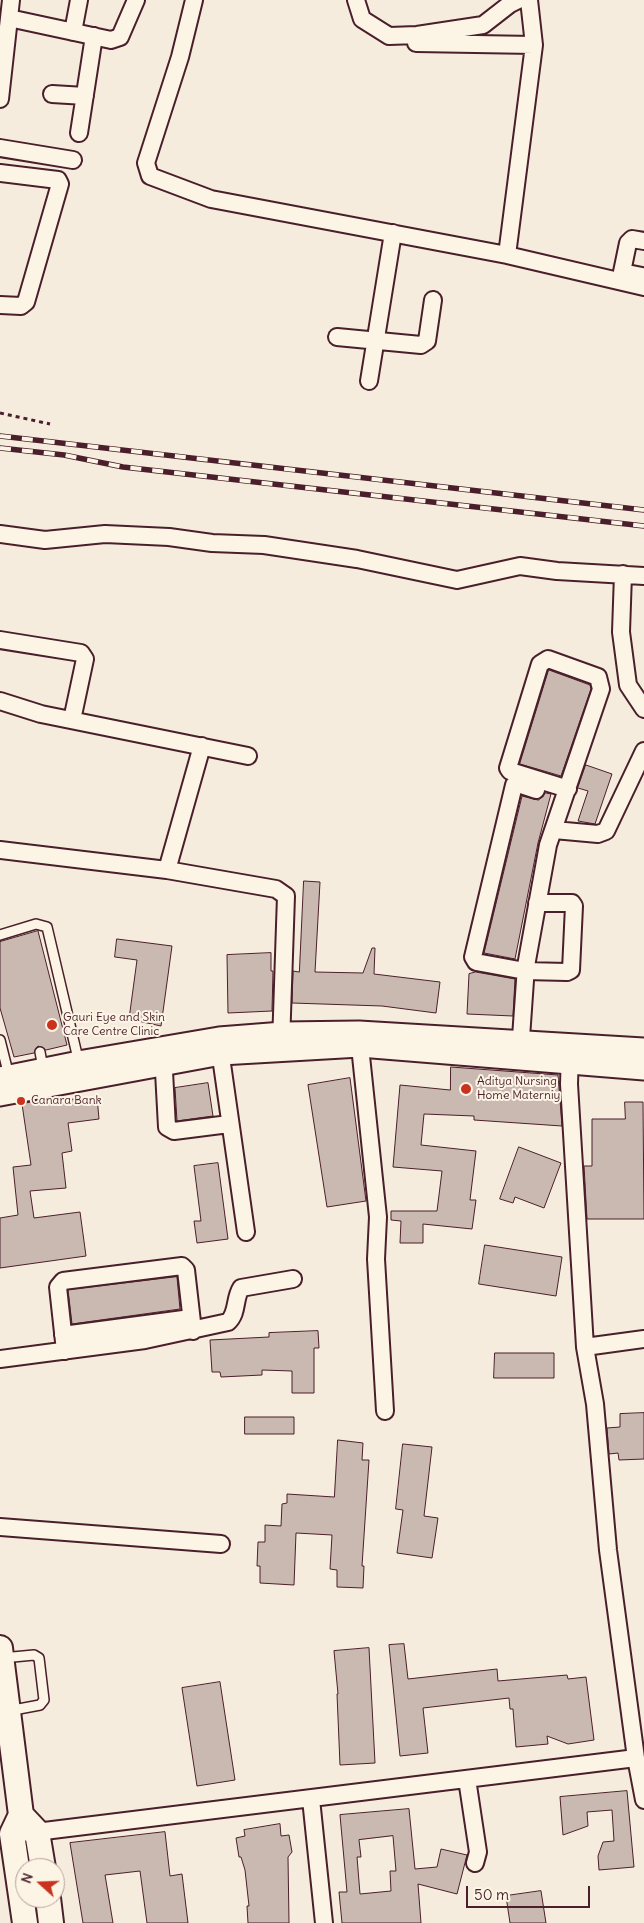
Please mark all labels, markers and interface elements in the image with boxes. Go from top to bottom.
place label: Gauri Eye and Skin Care Centre Clinic [63,1011,165,1039]
marker: Gauri Eye and Skin Care Centre Clinic [45,1018,59,1032]
place label: Aditya Nursing Home Materniy [477,1075,560,1103]
marker: Aditya Nursing Home Materniy [459,1082,473,1096]
place label: Canara Bank [31,1094,102,1108]
marker: Canara Bank [15,1095,27,1107]
north arrow [15,1858,65,1908]
text: N [17,1871,37,1886]
scale bar [469,1876,593,1908]
text: 50 m [474,1885,509,1904]

